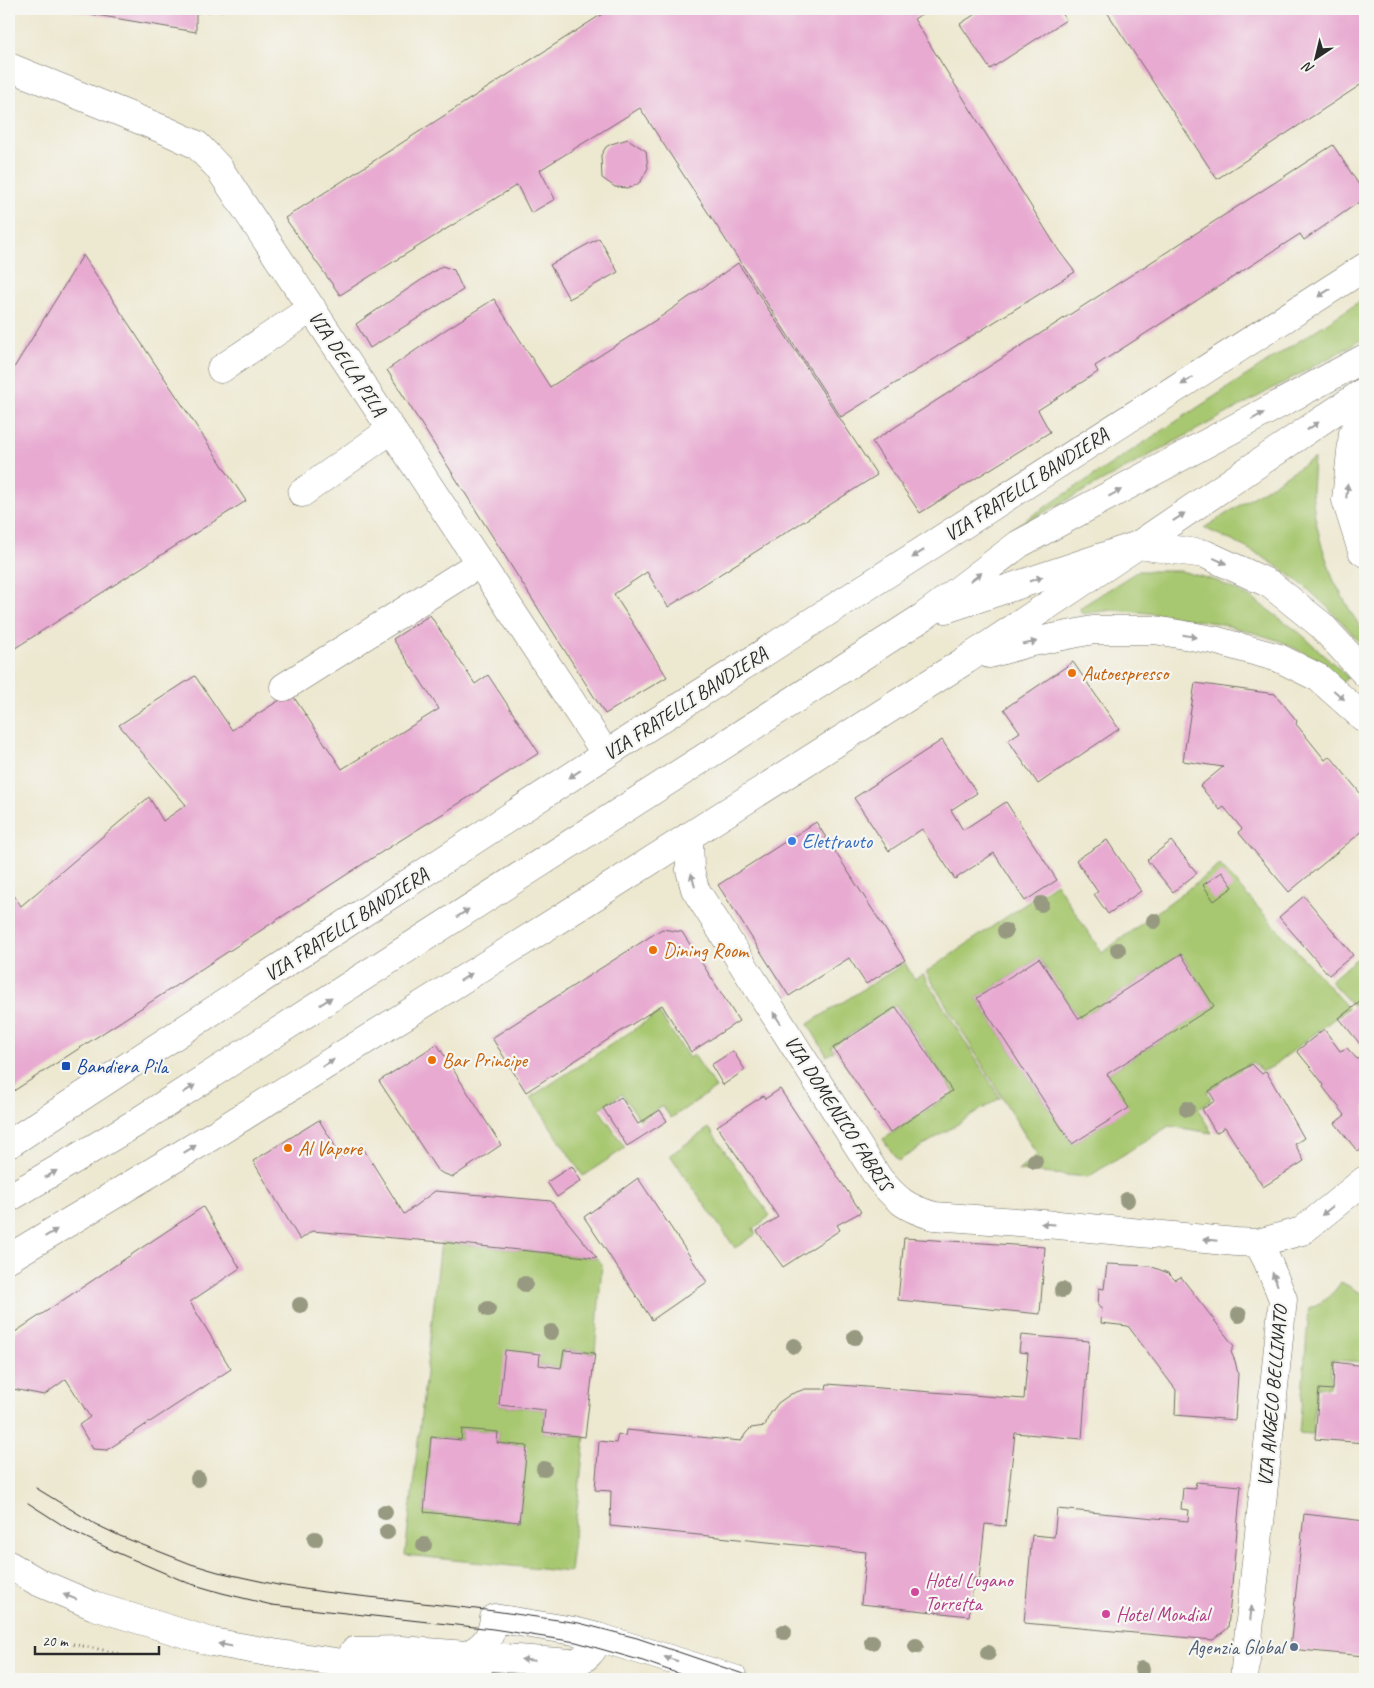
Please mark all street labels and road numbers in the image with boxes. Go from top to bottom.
street label: VIA DELLA PILA [303,306,393,422]
street label: VIA FRATELLI BANDIERA [940,421,1114,547]
street label: VIA FRATELLI BANDIERA [599,640,773,766]
street label: VIA FRATELLI BANDIERA [260,861,434,987]
street label: VIA DOMENICO FABRIS [779,1031,900,1199]
street label: VIA ANGELO BELLINATO [1252,1303,1293,1487]

